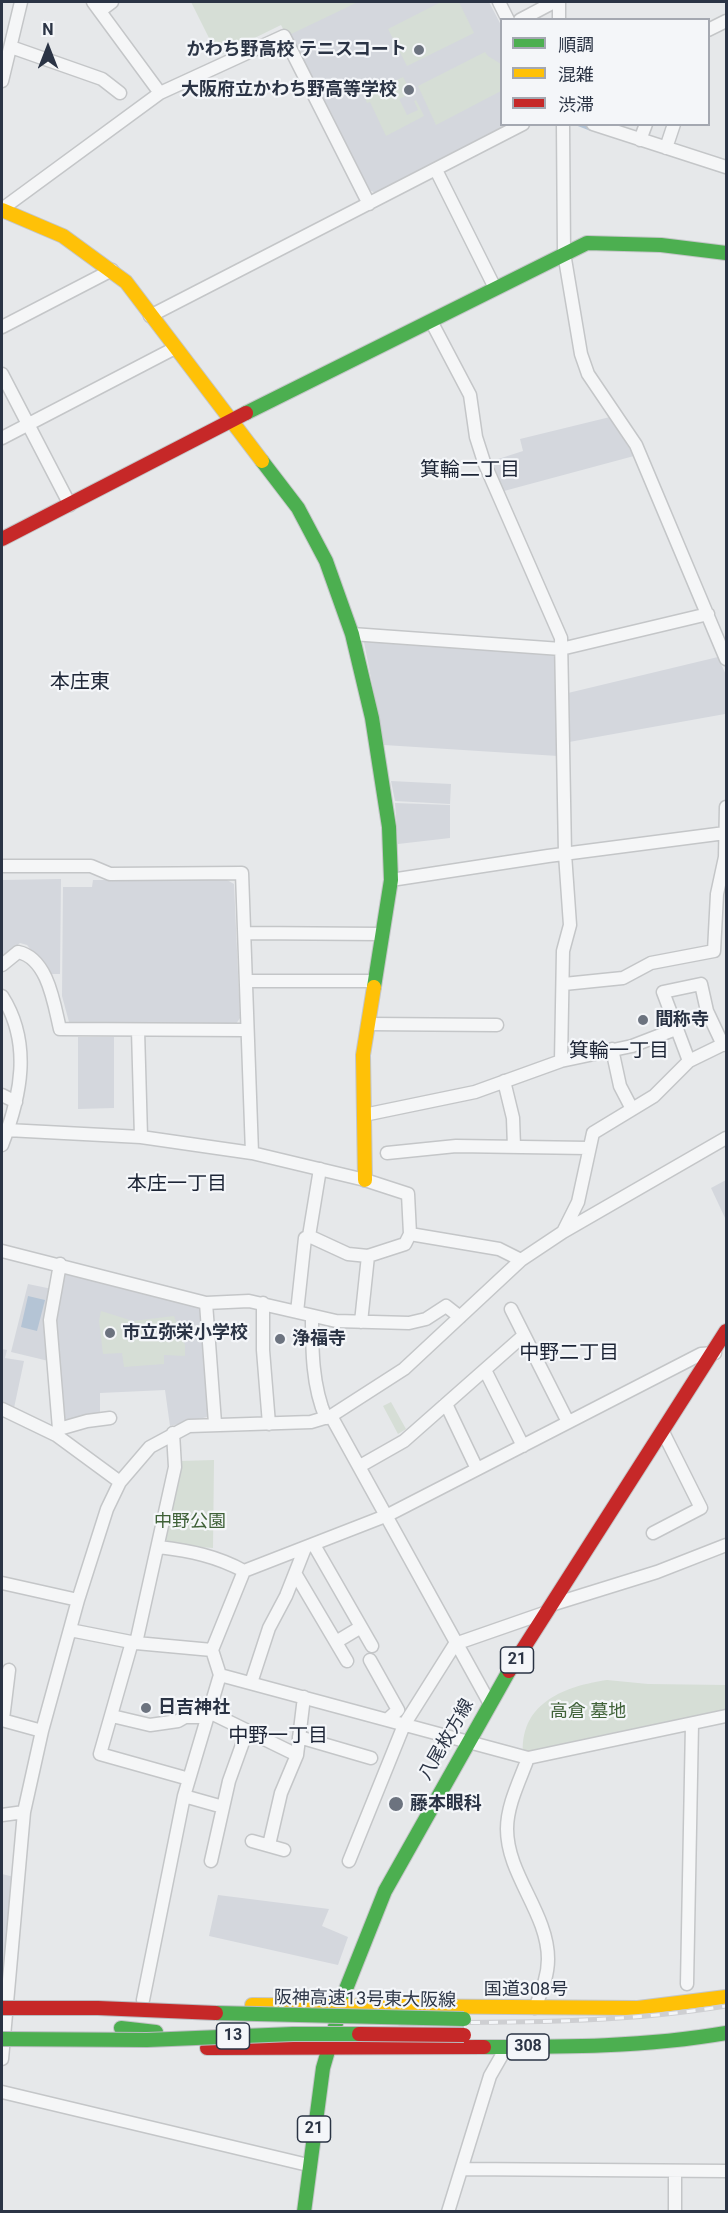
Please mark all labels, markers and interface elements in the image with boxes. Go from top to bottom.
north arrow [18,18,78,78]
legend [500,18,710,126]
text: N [42,20,54,39]
text: 順調 [558,34,594,55]
place label: かわち野高校 テニスコート [187,39,407,61]
marker: かわち野高校 テニスコート [412,43,426,57]
text: 混雑 [558,64,594,85]
place label: 大阪府立かわち野高等学校 [181,79,397,101]
marker: 大阪府立かわち野高等学校 [402,83,416,97]
text: 渋滞 [558,94,594,115]
district label: 箕輪二丁目 [420,459,520,483]
district label: 本庄東 [50,671,110,695]
place label: 間称寺 [655,1009,709,1031]
marker: 間称寺 [636,1013,650,1027]
district label: 箕輪一丁目 [569,1040,669,1064]
district label: 本庄一丁目 [127,1173,227,1197]
place label: 市立弥栄小学校 [122,1322,248,1344]
marker: 市立弥栄小学校 [103,1326,117,1340]
place label: 浄福寺 [292,1328,346,1350]
marker: 浄福寺 [273,1332,287,1346]
district label: 中野二丁目 [519,1342,619,1366]
park label: 中野公園 [154,1511,226,1533]
road number: 21 [500,1647,534,1673]
street label: 八尾枚方線 [415,1696,479,1784]
place label: 日吉神社 [158,1697,230,1719]
marker: 日吉神社 [139,1701,153,1715]
park label: 高倉 墓地 [550,1701,626,1723]
district label: 中野一丁目 [228,1725,328,1749]
place label: 藤本眼科 [410,1793,482,1815]
marker: 藤本眼科 [387,1795,405,1813]
street label: 国道308号 [484,1979,568,2001]
street label: 阪神高速13号東大阪線 [274,1988,456,2012]
road number: 13 [216,2023,250,2049]
road number: 308 [507,2034,549,2060]
road number: 21 [298,2116,330,2142]

